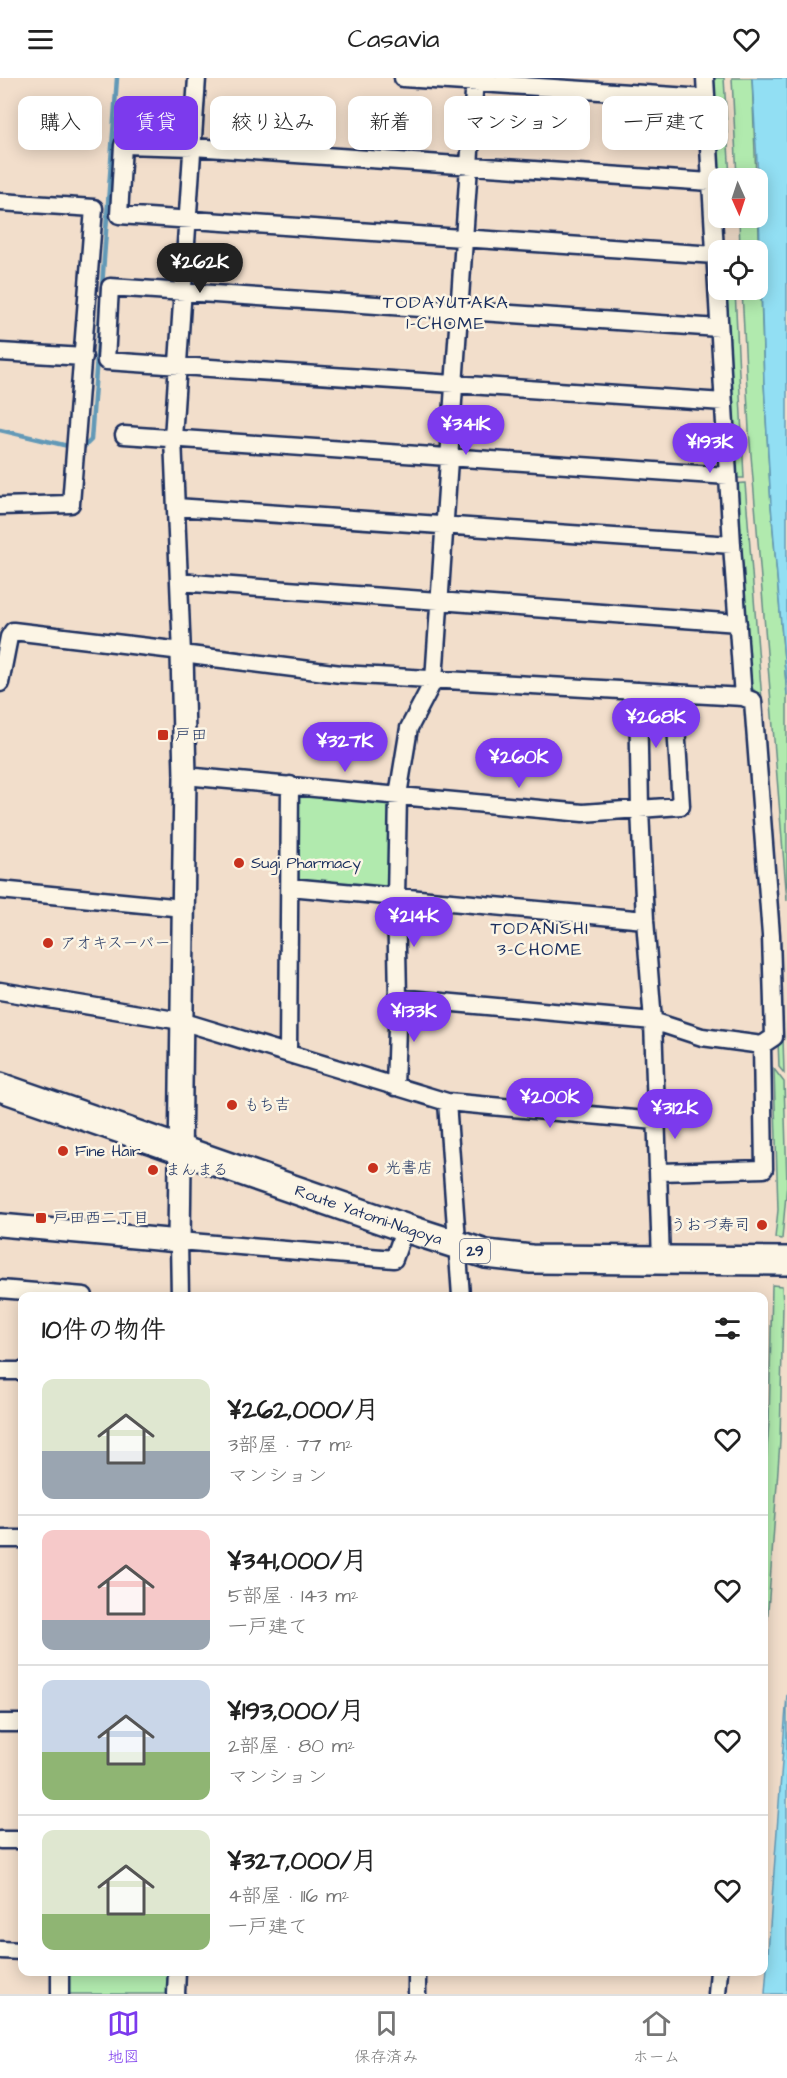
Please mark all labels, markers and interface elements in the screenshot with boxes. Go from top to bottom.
text: Casavia [348,20,439,58]
icon: menu [24,23,57,56]
icon: heart [730,23,763,56]
chip: 購入 [18,96,102,150]
chip: 賃貸 [114,96,198,150]
chip: 絞り込み [210,96,336,150]
chip: 新着 [348,96,432,150]
chip: マンション [444,96,590,150]
chip: 一戸建て [602,96,728,150]
north arrow [708,168,768,228]
map controls [708,168,768,300]
button: locate [708,240,768,300]
pin: ¥262K [158,243,242,294]
text: ¥262K [171,248,229,276]
district label: TODAYUTAKA 1-CHOME [383,290,509,336]
pin: ¥341K [424,405,508,456]
text: ¥341K [441,410,491,438]
pin: ¥193K [668,423,752,474]
text: ¥193K [687,428,733,456]
pin: ¥268K [614,698,698,749]
text: ¥268K [626,703,686,731]
pin: ¥327K [303,722,387,773]
place label: 戸田 [175,724,207,746]
text: ¥327K [317,727,373,755]
marker: 戸田 [156,728,170,742]
pin: ¥260K [477,738,561,789]
text: ¥260K [489,743,549,771]
place label: Sugi Pharmacy [251,852,361,875]
marker: Sugi Pharmacy [232,856,246,870]
pin: ¥214K [372,897,456,948]
text: ¥214K [389,902,439,930]
district label: TODANISHI 3-CHOME [490,916,590,962]
place label: アオキスーパー [60,932,170,954]
marker: アオキスーパー [41,936,55,950]
pin: ¥133K [372,992,456,1043]
text: ¥133K [391,997,437,1025]
pin: ¥200K [508,1078,592,1129]
text: ¥200K [520,1083,580,1111]
pin: ¥312K [633,1089,717,1140]
place label: もち吉 [244,1094,291,1116]
text: ¥312K [652,1094,698,1122]
marker: もち吉 [225,1098,239,1112]
place label: Fine Hair [75,1140,141,1162]
marker: Fine Hair [56,1144,70,1158]
place label: 光書店 [385,1157,433,1179]
place label: まんまる [165,1159,229,1181]
marker: 光書店 [366,1161,380,1175]
marker: まんまる [146,1163,160,1177]
street label: Route Yatomi-Nagoya [292,1179,445,1250]
place label: 戸田西二丁目 [53,1207,149,1229]
marker: 戸田西二丁目 [34,1211,48,1225]
place label: うおづ寿司 [670,1214,750,1236]
marker: うおづ寿司 [755,1218,769,1232]
road number: 29 [460,1239,490,1263]
text: 10件の物件 [42,1312,166,1348]
icon: filters [711,1312,744,1345]
text: ¥262,000/月 [228,1392,380,1428]
icon: home [90,1403,162,1475]
icon: heart [711,1423,744,1456]
text: 3部屋 · 77 m² [228,1431,353,1459]
text: マンション [228,1462,327,1490]
text: ¥341,000/月 [228,1543,368,1579]
icon: home [90,1554,162,1626]
icon: heart [711,1574,744,1607]
text: 5部屋 · 143 m² [228,1582,358,1610]
text: 一戸建て [228,1613,308,1641]
text: ¥193,000/月 [228,1693,365,1729]
icon: home [90,1704,162,1776]
icon: heart [711,1724,744,1757]
text: 2部屋 · 80 m² [228,1732,355,1760]
text: マンション [228,1763,327,1791]
text: ¥327,000/月 [228,1843,378,1879]
icon: home [90,1854,162,1926]
icon: heart [711,1874,744,1907]
text: 4部屋 · 116 m² [228,1882,349,1910]
text: 一戸建て [228,1913,308,1941]
tab: 地図 [107,2007,140,2068]
tab: 保存済み [354,2007,418,2068]
tab: ホーム [633,2007,680,2068]

